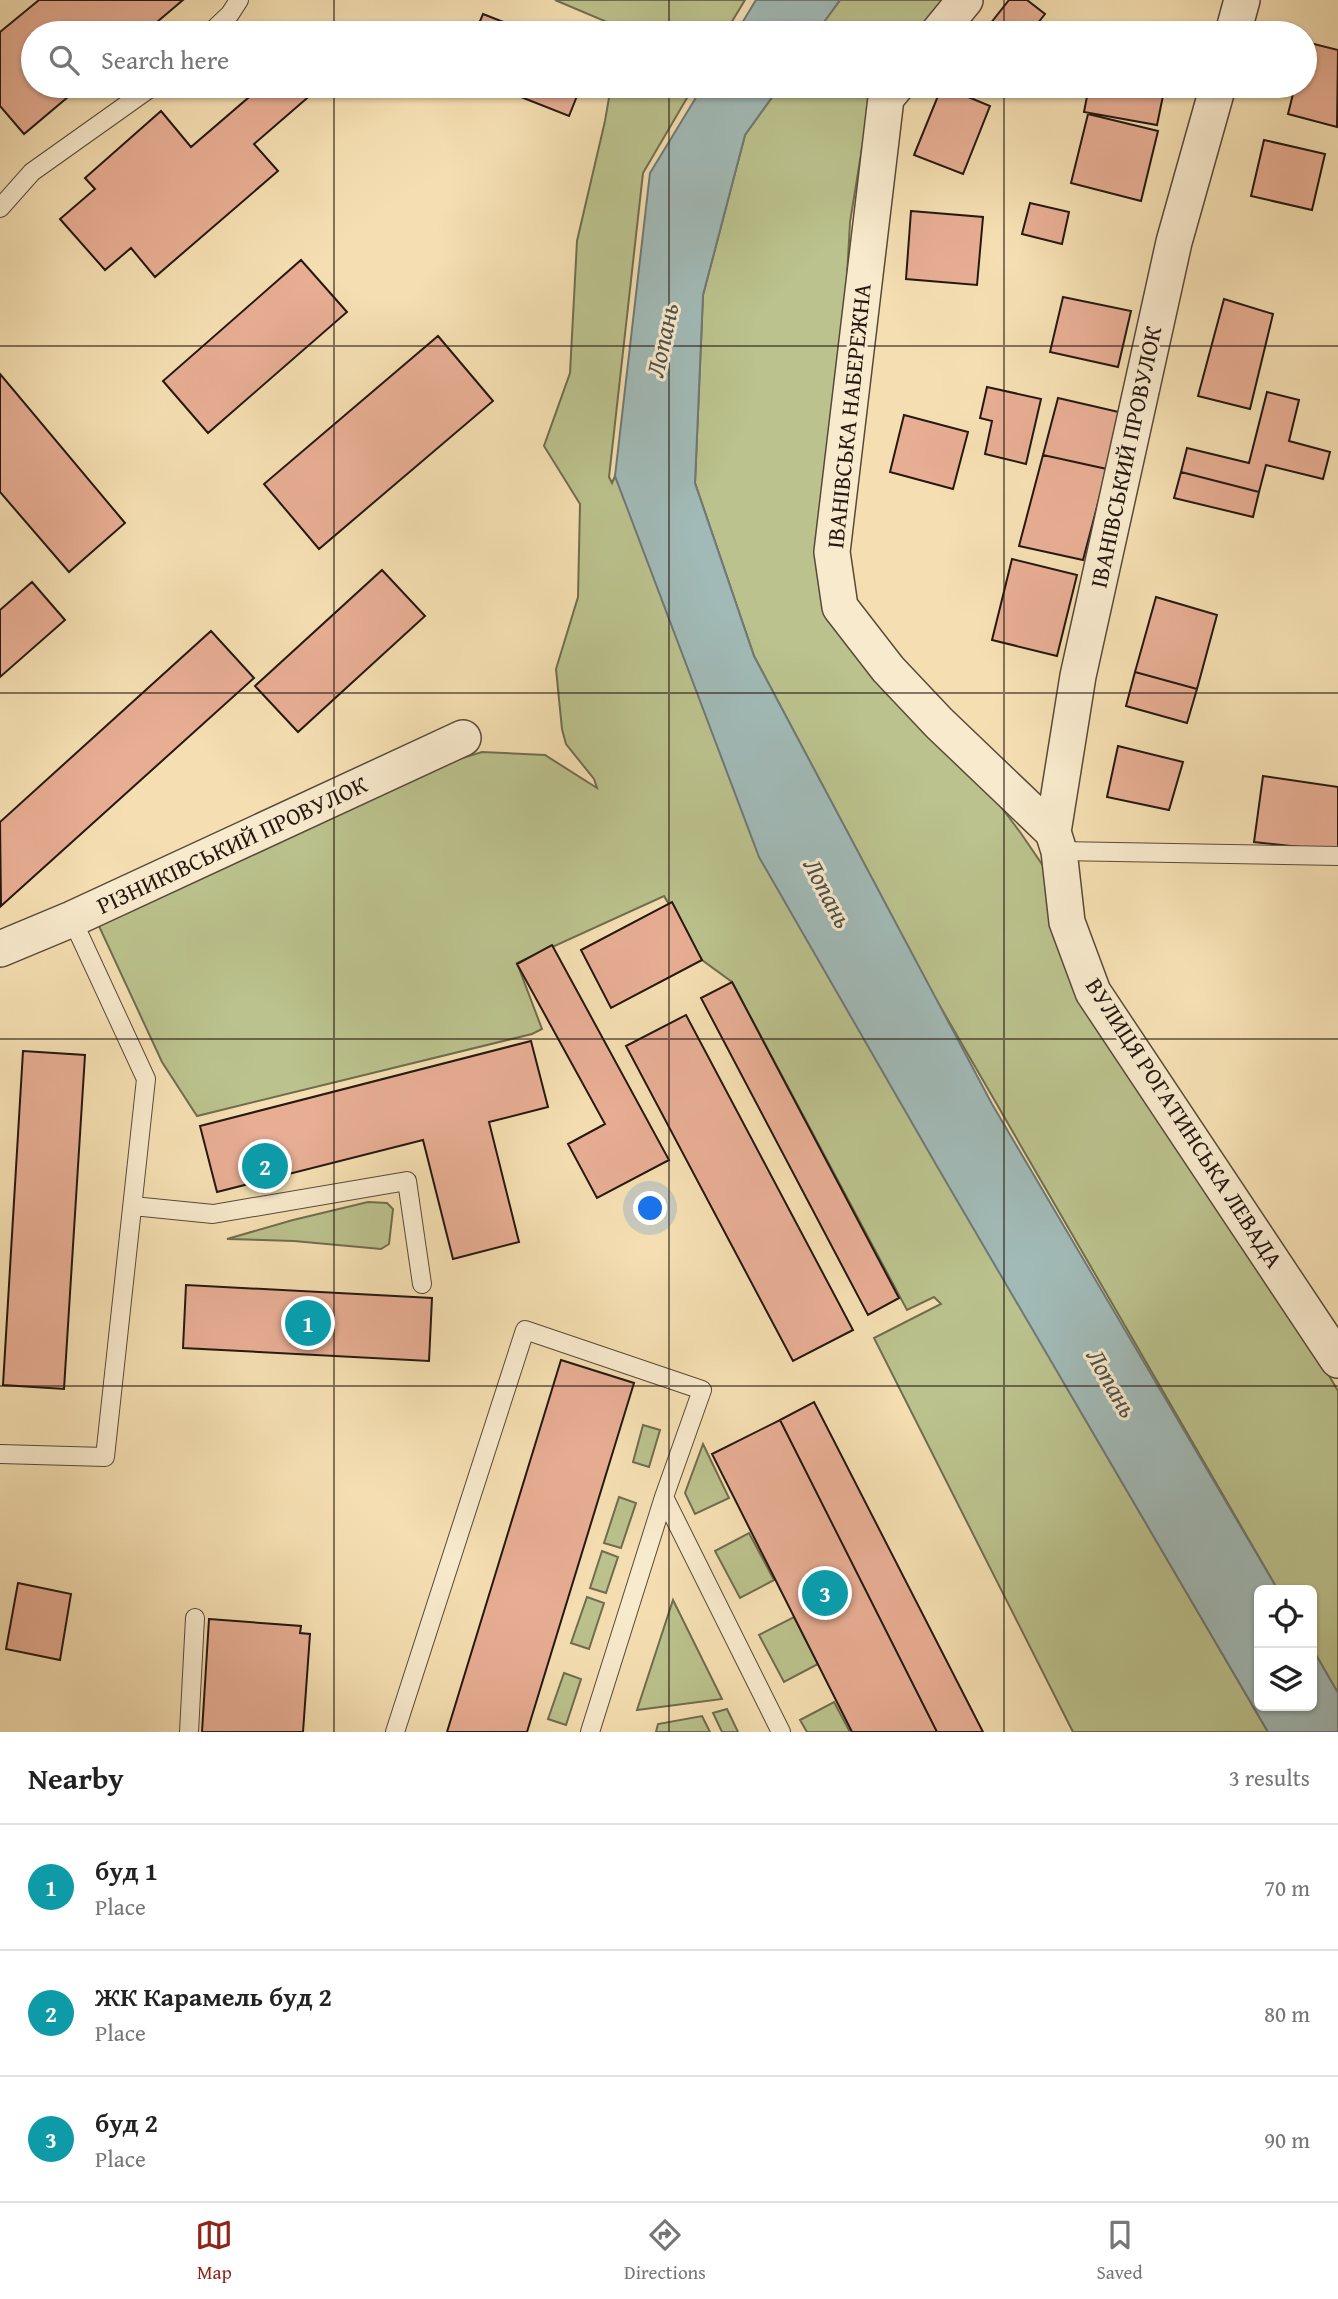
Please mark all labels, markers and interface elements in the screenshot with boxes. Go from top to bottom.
search box [21,21,1317,98]
text: Search here [101,40,229,79]
icon: search [45,41,83,79]
street label: ІВАНІВСЬКА НАБЕРЕЖНА [817,281,880,550]
water label: Лопань [635,299,688,381]
street label: ІВАНІВСЬКИЙ ПРОВУЛОК [1081,322,1170,591]
street label: РІЗНИКІВСЬКИЙ ПРОВУЛОК [91,766,373,923]
water label: Лопань [794,850,863,935]
street label: ВУЛИЦЯ РОГАТИНСЬКА ЛЕВАДА [1077,971,1292,1275]
pin: 2 [242,1140,288,1192]
your location [633,1191,667,1225]
pin: 1 [285,1297,331,1349]
water label: Лопань [1077,1340,1148,1425]
pin: 3 [802,1567,848,1619]
map controls [1254,1585,1317,1711]
button: locate [1254,1585,1317,1648]
button: layers [1254,1648,1317,1711]
text: Nearby [28,1756,124,1800]
text: 3 results [1229,1761,1310,1794]
text: буд 1 [95,1851,158,1890]
text: 1 [45,1871,57,1904]
text: 70 m [1264,1871,1310,1904]
text: Place [95,1890,146,1923]
text: ЖК Карамель буд 2 [95,1977,332,2016]
text: 2 [45,1997,57,2030]
text: 80 m [1264,1997,1310,2030]
text: Place [95,2016,146,2049]
text: буд 2 [95,2103,158,2142]
text: 3 [45,2123,57,2156]
text: 90 m [1264,2123,1310,2156]
text: Place [95,2142,146,2175]
tab: Map [195,2216,233,2286]
tab: Directions [624,2216,706,2286]
tab: Saved [1097,2216,1143,2286]

